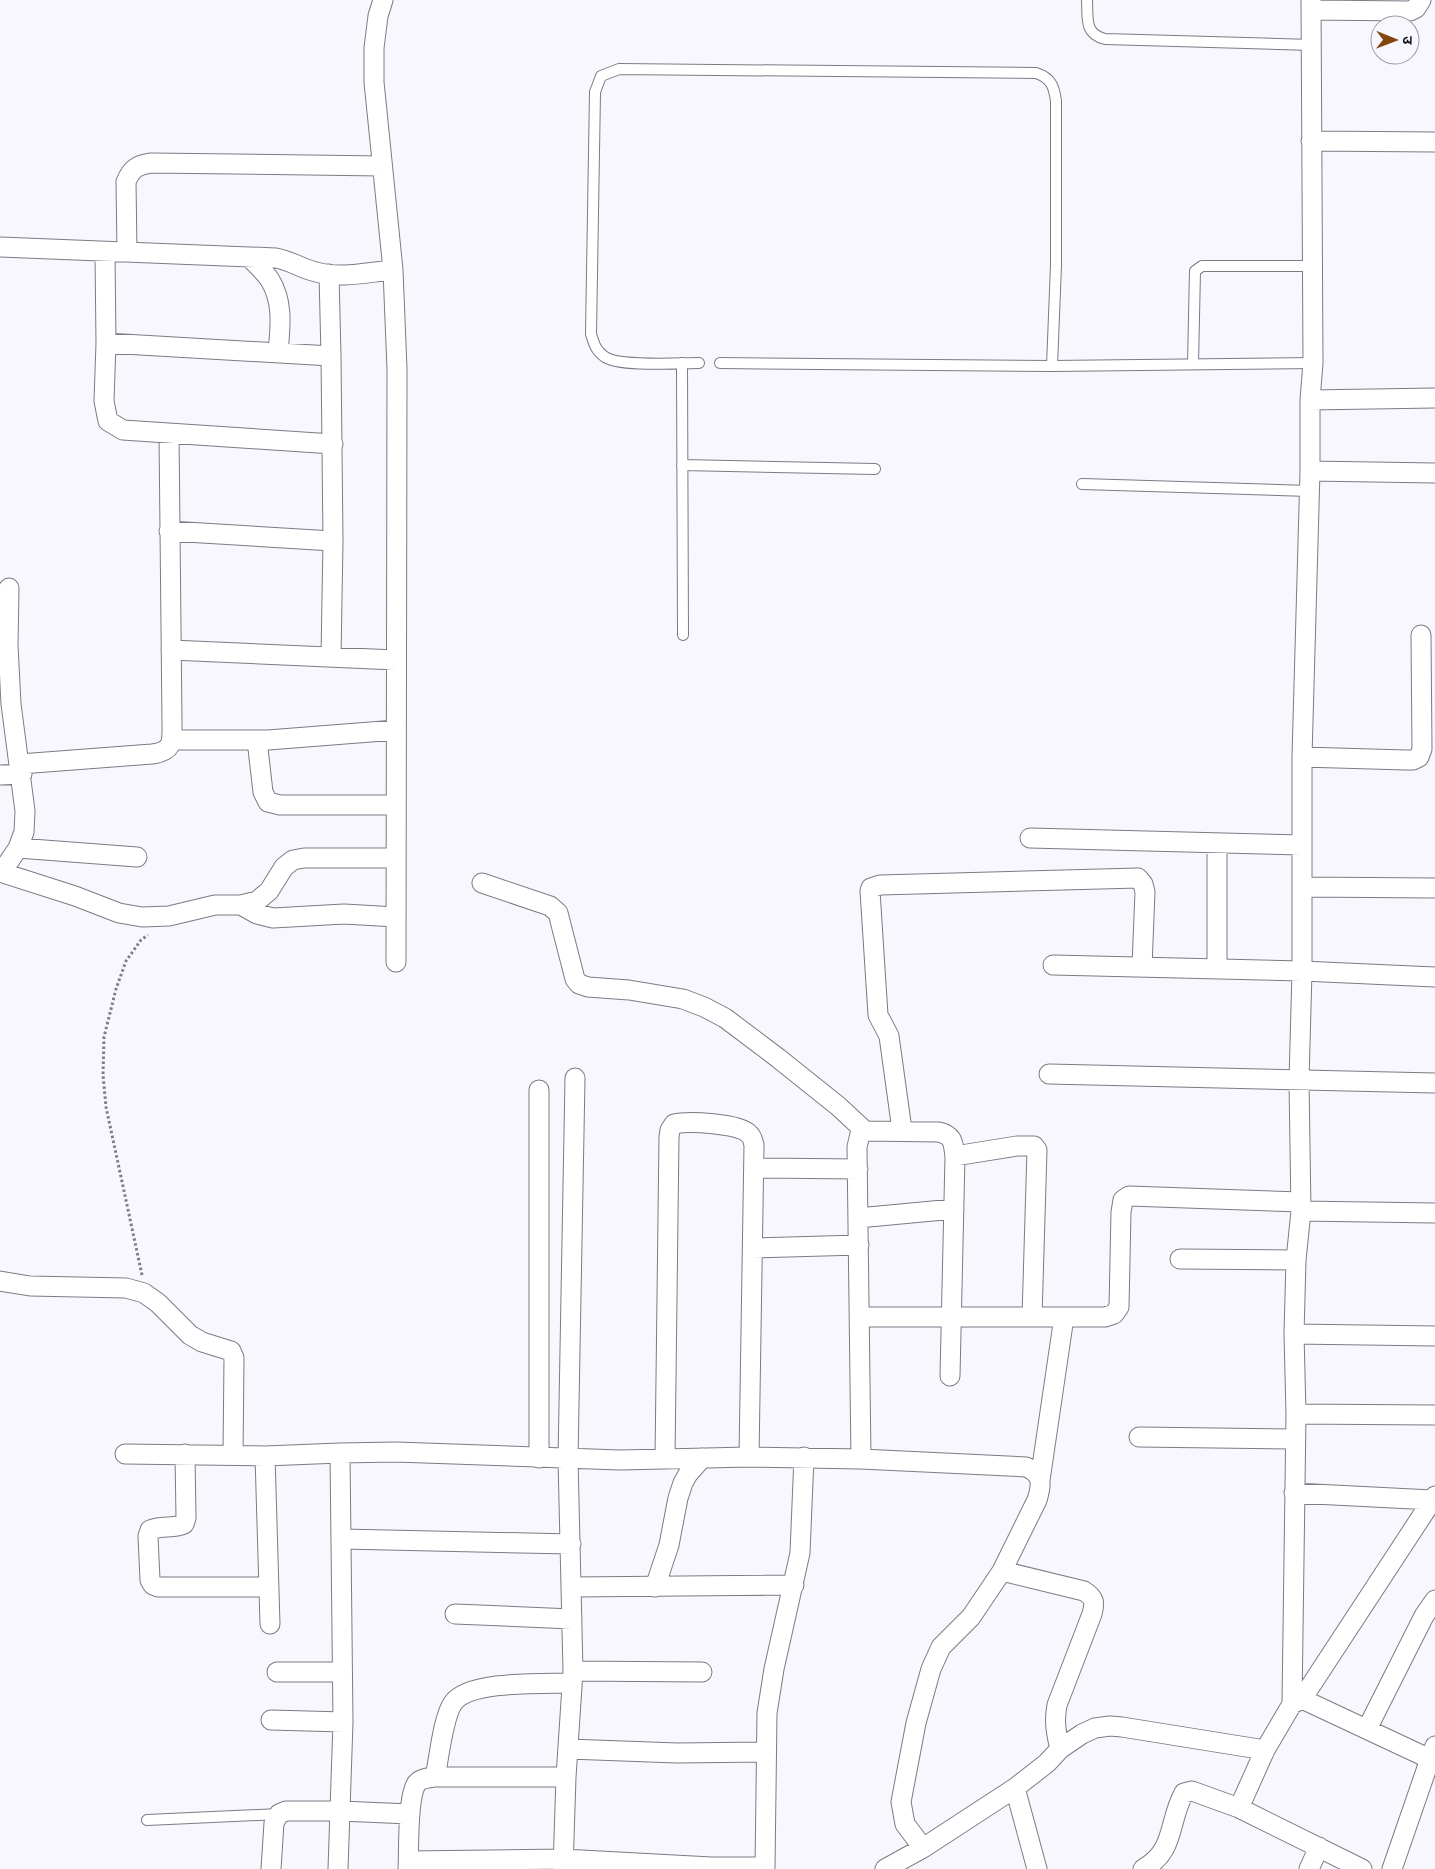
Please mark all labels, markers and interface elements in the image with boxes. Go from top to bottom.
north arrow [1370,15,1420,65]
text: उ [1400,36,1416,45]

